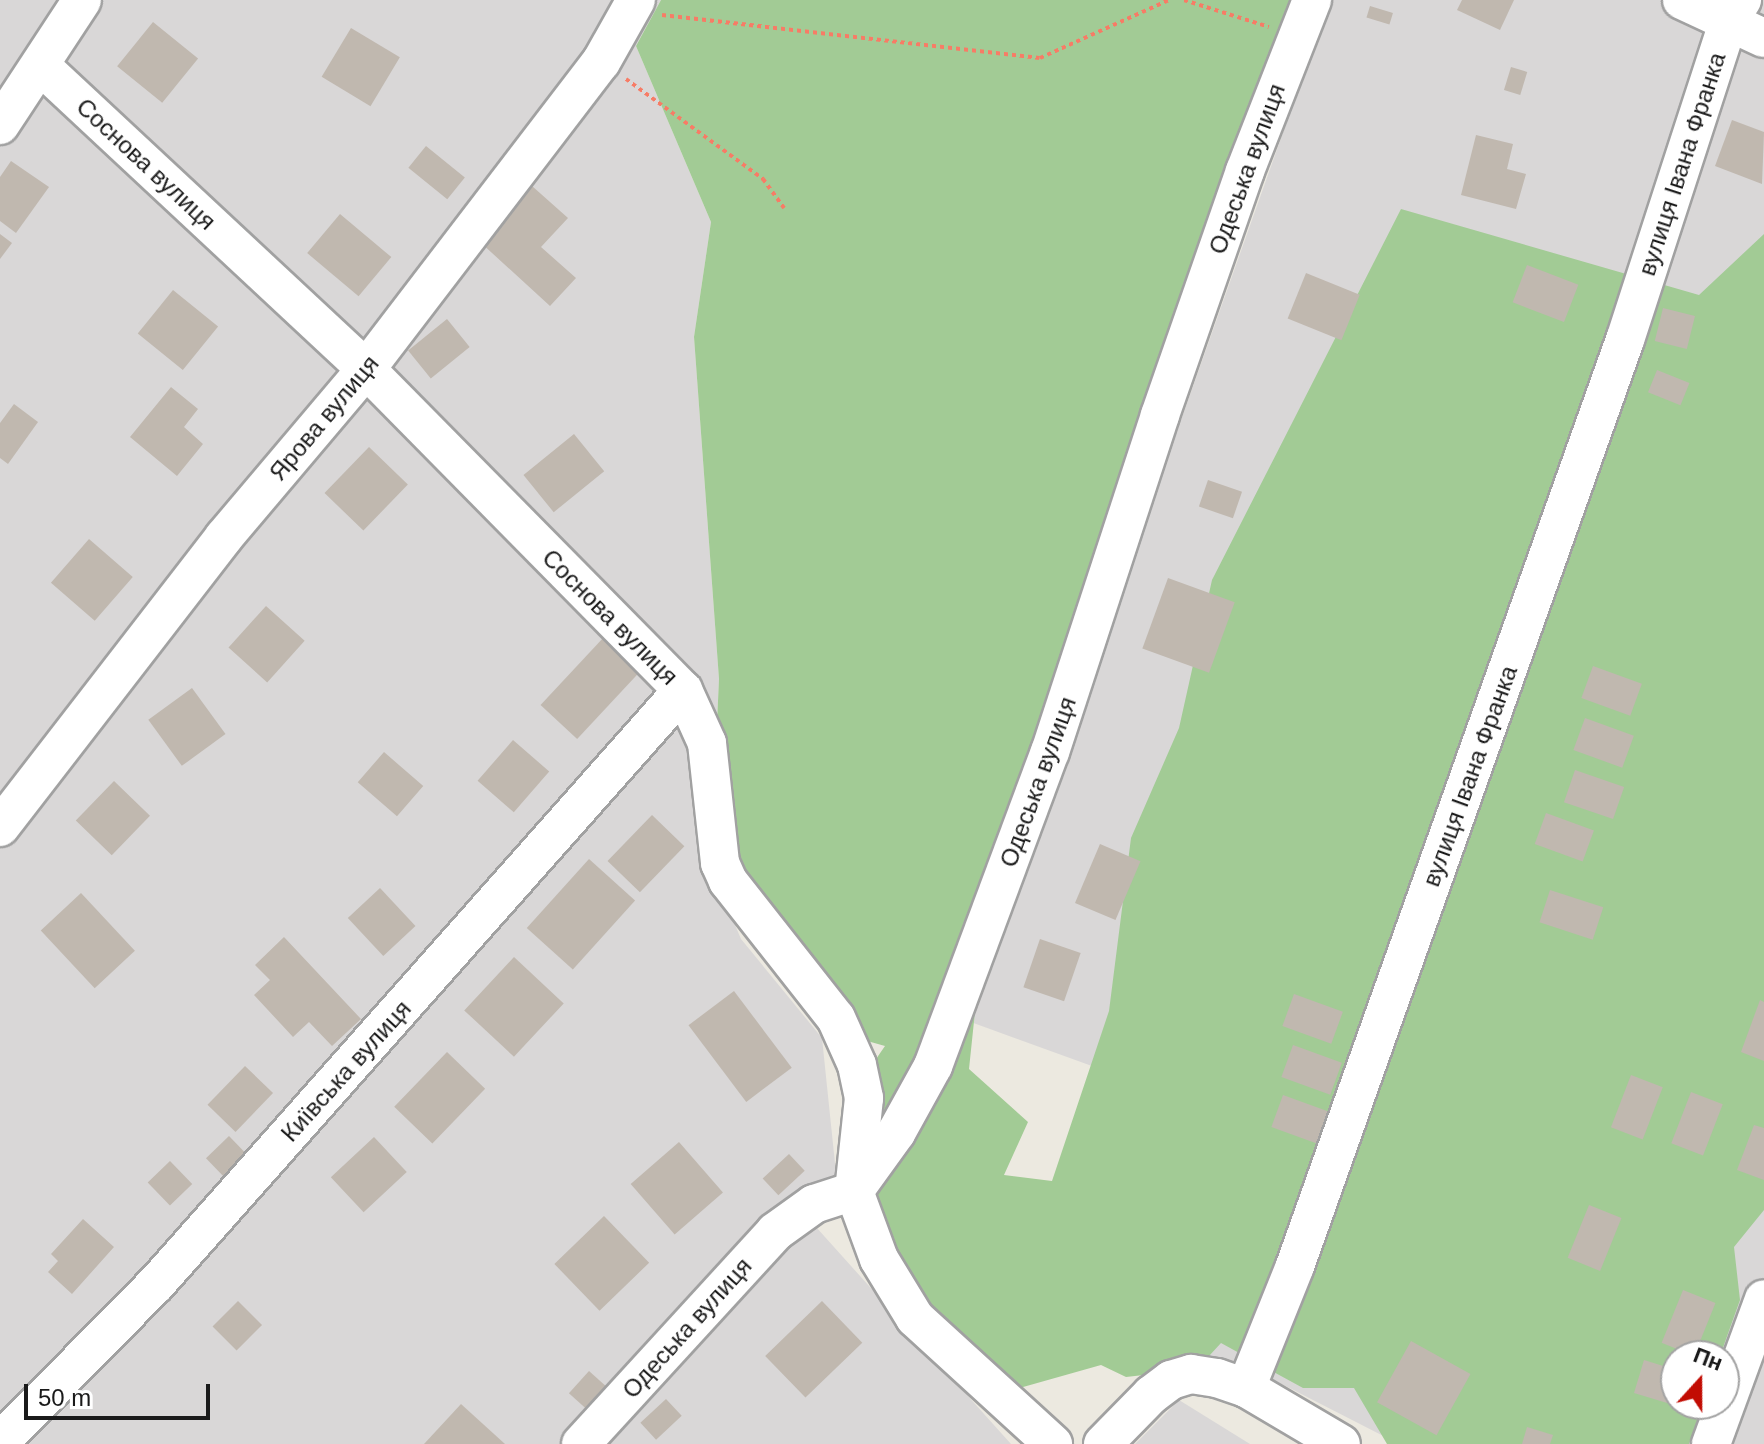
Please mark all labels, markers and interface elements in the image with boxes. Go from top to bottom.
street label: вулиця Івана Франка [1632,49,1732,279]
street label: Одеська вулиця [1203,80,1291,258]
street label: Соснова вулиця [70,92,222,236]
street label: Ярова вулиця [263,350,385,486]
street label: Соснова вулиця [536,543,684,691]
street label: вулиця Івана Франка [1417,662,1523,890]
street label: Одеська вулиця [994,693,1082,871]
street label: Київська вулиця [275,995,417,1147]
street label: Одеська вулиця [616,1252,758,1404]
north arrow [1660,1340,1740,1420]
text: Пн [1690,1342,1726,1376]
scale bar [28,1368,214,1418]
text: 50 m [38,1384,91,1411]

